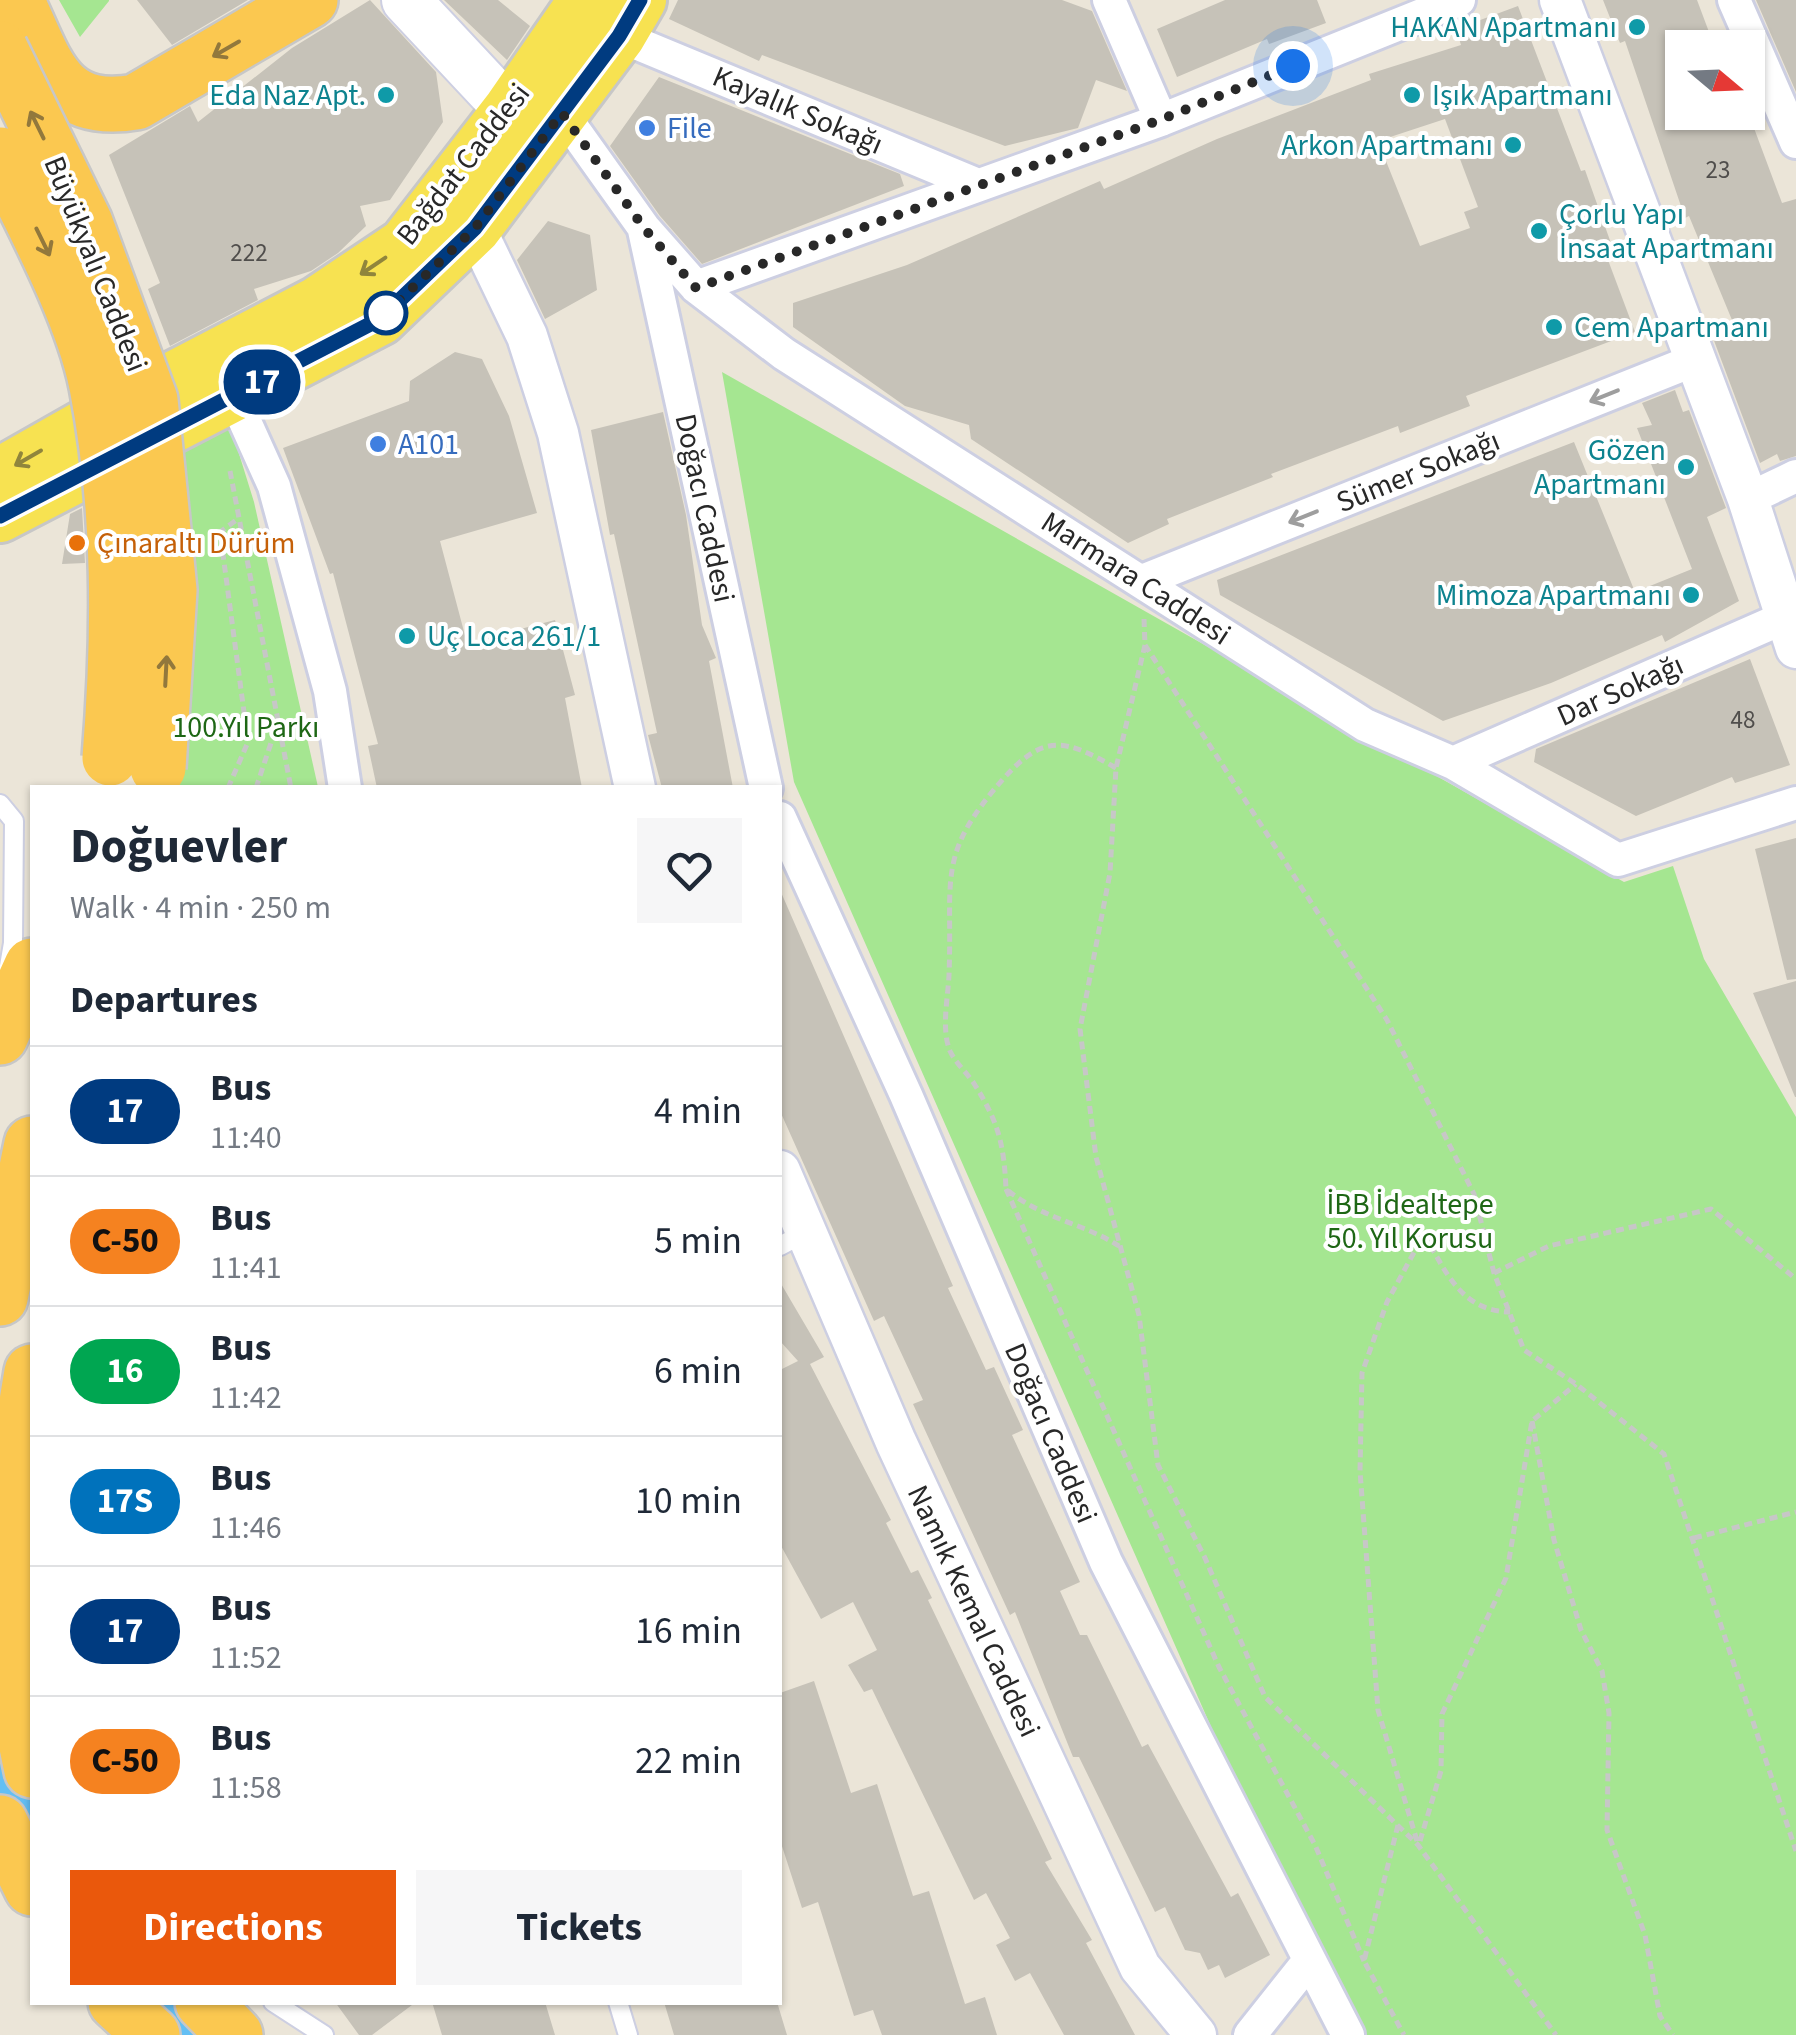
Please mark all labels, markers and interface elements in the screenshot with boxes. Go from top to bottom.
place label: HAKAN Apartmanı [1390,6,1617,49]
marker: HAKAN Apartmanı [1626,16,1648,38]
north arrow [1665,30,1765,130]
map controls [1665,30,1765,130]
one-way arrow [212,40,241,60]
your location [1268,41,1318,91]
street label: Kayalık Sokağı [706,55,890,166]
place label: Eda Naz Apt. [209,74,366,117]
street label: Bağdat Caddesi [386,74,540,255]
place label: Işık Apartmanı [1432,74,1613,117]
marker: Eda Naz Apt. [375,84,397,106]
marker: Işık Apartmanı [1401,84,1423,106]
place label: File [667,107,712,150]
one-way arrow [27,110,46,140]
marker: File [636,117,658,139]
place label: Arkon Apartmanı [1281,124,1493,167]
marker: Arkon Apartmanı [1502,134,1524,156]
street label: Büyükyalı Caddesi [33,150,158,378]
house number: 23 [1706,152,1730,188]
place label: Çorlu Yapı İnsaat Apartmanı [1559,193,1774,270]
marker: Çorlu Yapı İnsaat Apartmanı [1528,220,1550,242]
one-way arrow [34,227,53,257]
house number: 222 [230,235,268,271]
one-way arrow [360,256,387,276]
unlabelled marker [365,292,407,334]
place label: Cem Apartmanı [1574,306,1769,349]
marker: Cem Apartmanı [1543,316,1565,338]
line badge: 17 [217,350,307,414]
text: 17 [244,357,280,407]
one-way arrow [1590,389,1620,407]
street label: Doğacı Caddesi [664,410,745,606]
street label: Sümer Sokağı [1330,419,1506,524]
place label: A101 [398,423,459,466]
place label: Gözen Apartmanı [1534,429,1666,506]
marker: A101 [367,433,389,455]
one-way arrow [14,448,43,468]
marker: Gözen Apartmanı [1675,456,1697,478]
street label: Marmara Caddesi [1032,501,1239,656]
one-way arrow [1288,509,1318,527]
place label: Çınaraltı Dürüm [97,522,295,565]
marker: Çınaraltı Dürüm [66,532,88,554]
place label: Mimoza Apartmanı [1436,574,1671,617]
marker: Mimoza Apartmanı [1680,584,1702,606]
place label: Uç Loca 261/1 [427,615,601,658]
marker: Uç Loca 261/1 [396,625,418,647]
street label: Dar Sokağı [1550,643,1690,737]
one-way arrow [157,655,176,687]
house number: 48 [1731,702,1755,738]
park label: 100.Yıl Parkı [172,706,320,749]
text: Doğuevler [70,813,287,881]
button: heart [637,818,742,923]
text: Walk · 4 min · 250 m [70,885,331,931]
text: Departures [70,973,258,1027]
text: Bus [210,1061,271,1115]
text: 4 min [654,1084,742,1138]
text: 17 [107,1086,143,1136]
text: 11:40 [210,1115,282,1161]
park label: İBB İdealtepe 50. Yıl Korusu [1326,1183,1494,1260]
text: Bus [210,1191,271,1245]
text: 5 min [654,1214,742,1268]
text: C-50 [91,1216,159,1266]
text: 11:41 [210,1245,282,1291]
text: Bus [210,1321,271,1375]
street label: Doğacı Caddesi [993,1336,1108,1530]
text: 6 min [654,1344,742,1398]
text: 16 [107,1346,143,1396]
text: 11:42 [210,1375,282,1421]
text: Bus [210,1451,271,1505]
text: 10 min [635,1474,742,1528]
text: 17S [97,1476,153,1526]
street label: Namık Kemal Caddesi [896,1478,1051,1744]
text: 11:46 [210,1505,282,1551]
text: Bus [210,1581,271,1635]
text: 16 min [635,1604,742,1658]
text: 17 [107,1606,143,1656]
text: 11:52 [210,1635,282,1681]
text: Bus [210,1711,271,1765]
text: 22 min [635,1734,742,1788]
text: C-50 [91,1736,159,1786]
text: 11:58 [210,1765,282,1811]
button: Directions [70,1870,396,1985]
button: Tickets [416,1870,742,1985]

